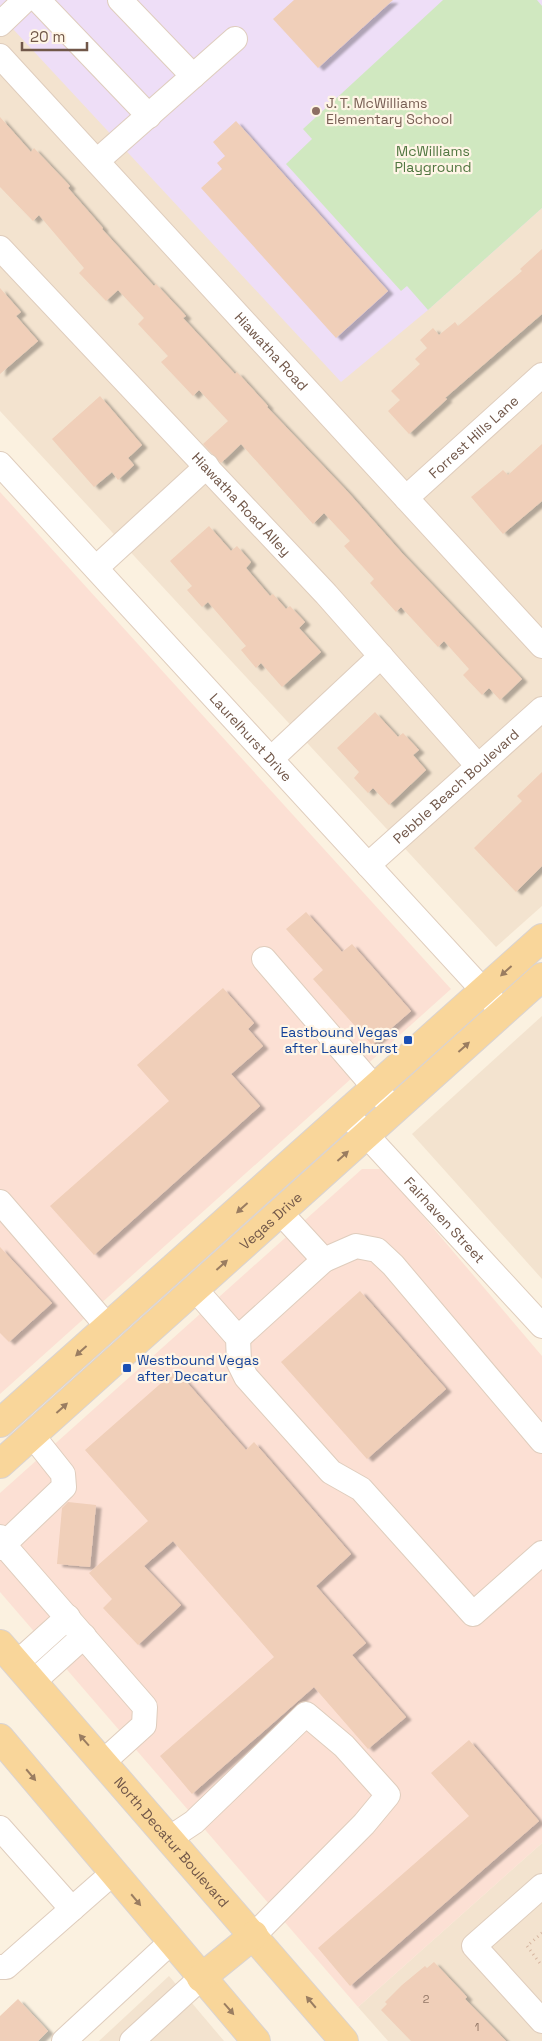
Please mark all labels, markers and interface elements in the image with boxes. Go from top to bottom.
scale bar [22,20,88,52]
text: 20 m [30,27,65,46]
place label: J. T. McWilliams Elementary School [326,94,452,128]
marker: J. T. McWilliams Elementary School [310,105,322,117]
park label: McWilliams Playground [394,142,472,176]
street label: Hiawatha Road [231,308,312,394]
street label: Forrest Hills Lane [425,392,522,482]
street label: Hiawatha Road Alley [188,448,295,560]
street label: Laurelhurst Drive [206,689,296,785]
street label: Pebble Beach Boulevard [389,725,523,847]
one-way arrow [500,965,512,977]
place label: Eastbound Vegas after Laurelhurst [280,1023,398,1057]
marker: Eastbound Vegas after Laurelhurst [402,1034,414,1046]
one-way arrow [457,1041,469,1053]
one-way arrow [336,1150,349,1161]
street label: Fairhaven Street [400,1173,489,1267]
street label: Vegas Drive [236,1188,306,1253]
one-way arrow [236,1202,248,1214]
one-way arrow [216,1259,229,1270]
one-way arrow [76,1345,88,1357]
place label: Westbound Vegas after Decatur [137,1351,259,1385]
marker: Westbound Vegas after Decatur [121,1362,133,1374]
one-way arrow [56,1402,68,1414]
one-way arrow [78,1733,89,1746]
one-way arrow [26,1769,37,1782]
street label: North Decatur Boulevard [110,1773,233,1911]
one-way arrow [130,1894,141,1906]
house number: 2 [423,1992,430,2006]
one-way arrow [305,1995,316,2008]
one-way arrow [223,2003,234,2016]
house number: 1 [475,2020,479,2034]

